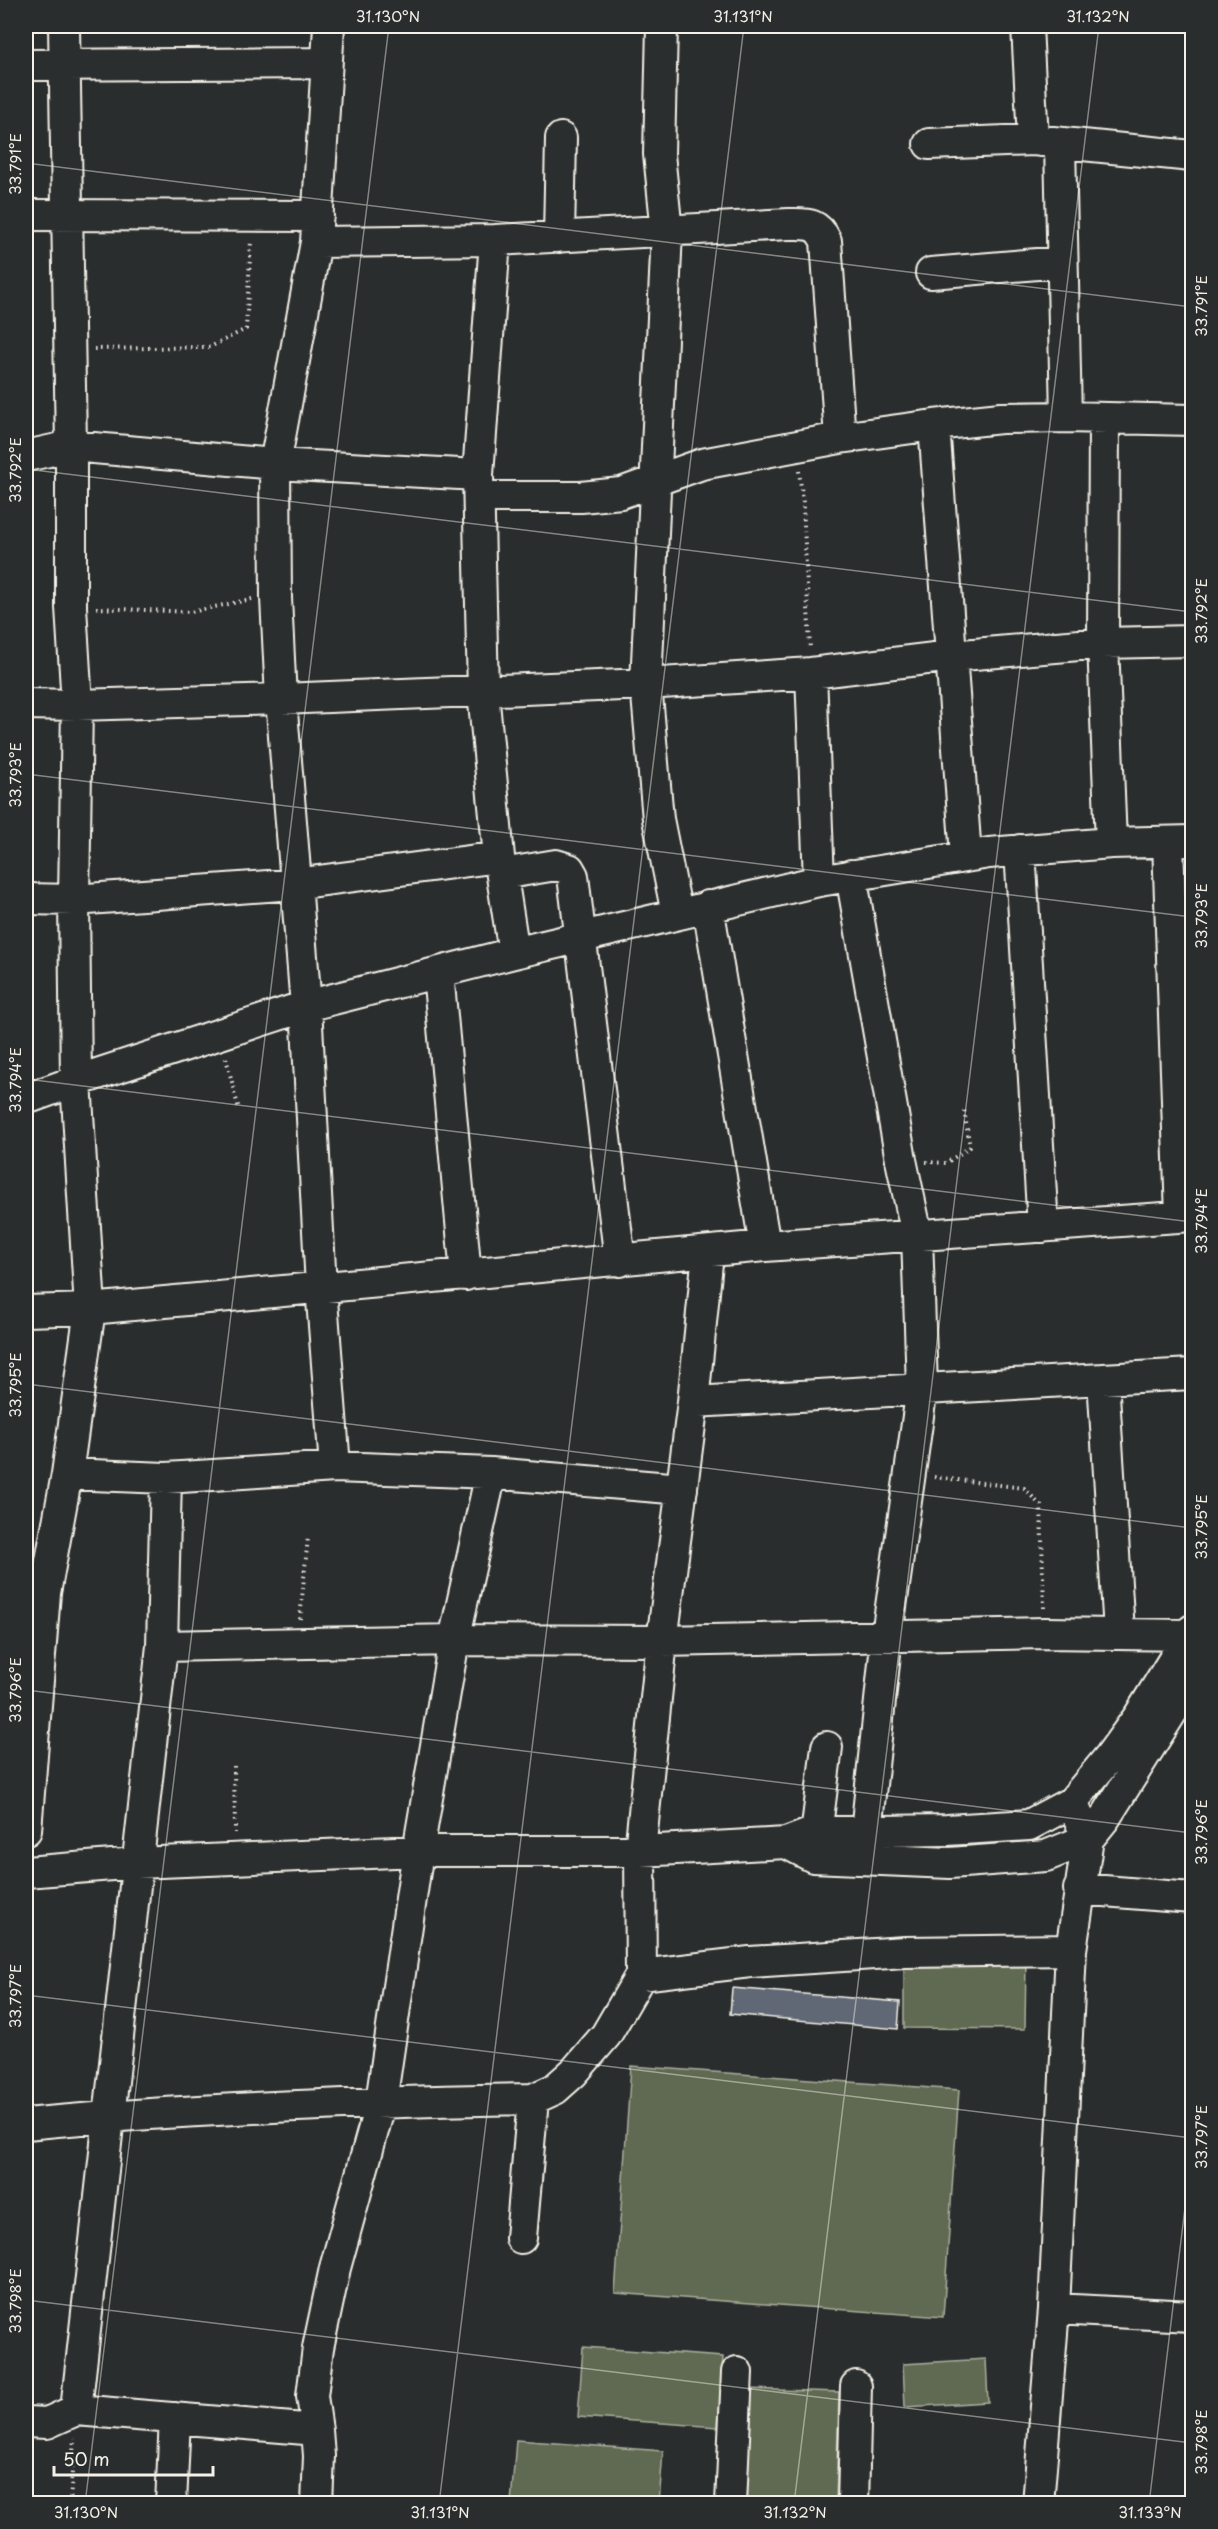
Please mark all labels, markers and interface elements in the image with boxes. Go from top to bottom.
text: 31.130°N [356,4,420,27]
text: 31.131°N [713,4,773,27]
text: 31.132°N [1066,4,1130,27]
text: 33.791°E [3,133,26,195]
text: 33.791°E [1189,275,1212,337]
text: 33.792°E [3,437,26,503]
text: 33.792°E [1189,578,1212,644]
text: 33.793°E [3,742,26,808]
text: 33.793°E [1189,883,1212,949]
text: 33.794°E [3,1047,26,1113]
text: 33.794°E [1189,1188,1212,1254]
text: 33.795°E [3,1352,26,1418]
text: 33.795°E [1189,1494,1212,1560]
text: 33.796°E [3,1657,26,1723]
text: 33.796°E [1189,1799,1212,1865]
text: 33.797°E [3,1964,26,2028]
text: 33.797°E [1189,2105,1212,2169]
text: 33.798°E [3,2268,26,2334]
text: 33.798°E [1189,2409,1212,2475]
scale bar [54,2439,213,2477]
text: 50 m [63,2445,110,2472]
text: 31.130°N [54,2500,118,2523]
text: 31.131°N [410,2500,470,2523]
text: 31.132°N [763,2500,827,2523]
text: 31.133°N [1118,2500,1182,2523]

